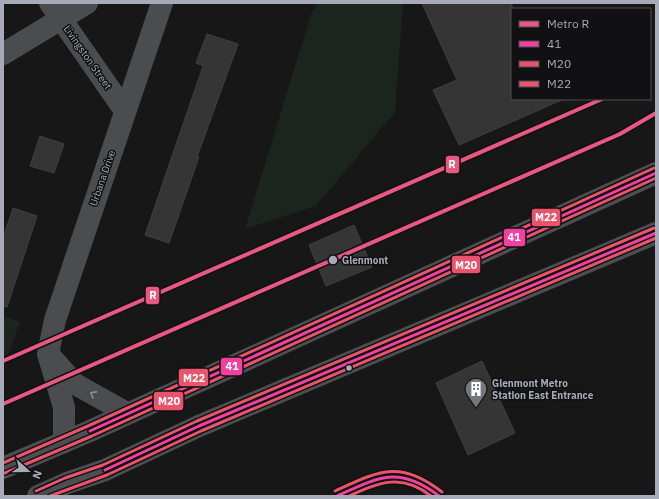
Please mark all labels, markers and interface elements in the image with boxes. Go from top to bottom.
legend [511,8,651,100]
text: Metro R [547,16,589,31]
street label: Livingston Street [61,23,115,92]
text: 41 [547,36,561,51]
text: M20 [547,56,571,71]
text: M22 [547,76,571,91]
street label: Urbana Drive [87,148,118,208]
line badge: R [445,155,460,174]
text: R [448,157,456,171]
line badge: M22 [531,208,561,227]
text: M22 [535,210,557,224]
line badge: 41 [503,228,526,247]
text: 41 [507,230,521,244]
marker: Glenmont [327,254,339,266]
place label: Glenmont [342,254,388,267]
line badge: M20 [451,255,481,274]
text: M20 [455,258,477,272]
line badge: R [145,286,160,305]
text: R [149,288,157,302]
line badge: 41 [220,357,243,376]
text: 41 [225,359,239,373]
unlabelled marker [344,363,354,373]
line badge: M22 [178,368,209,387]
text: M22 [183,371,205,385]
building icon: Glenmont Metro Station East Entrance [463,376,489,409]
place label: Glenmont Metro Station East Entrance [492,377,594,402]
one-way arrow [90,391,97,398]
line badge: M20 [153,391,184,411]
text: M20 [158,394,180,408]
north arrow [8,451,48,491]
text: N [29,468,45,481]

